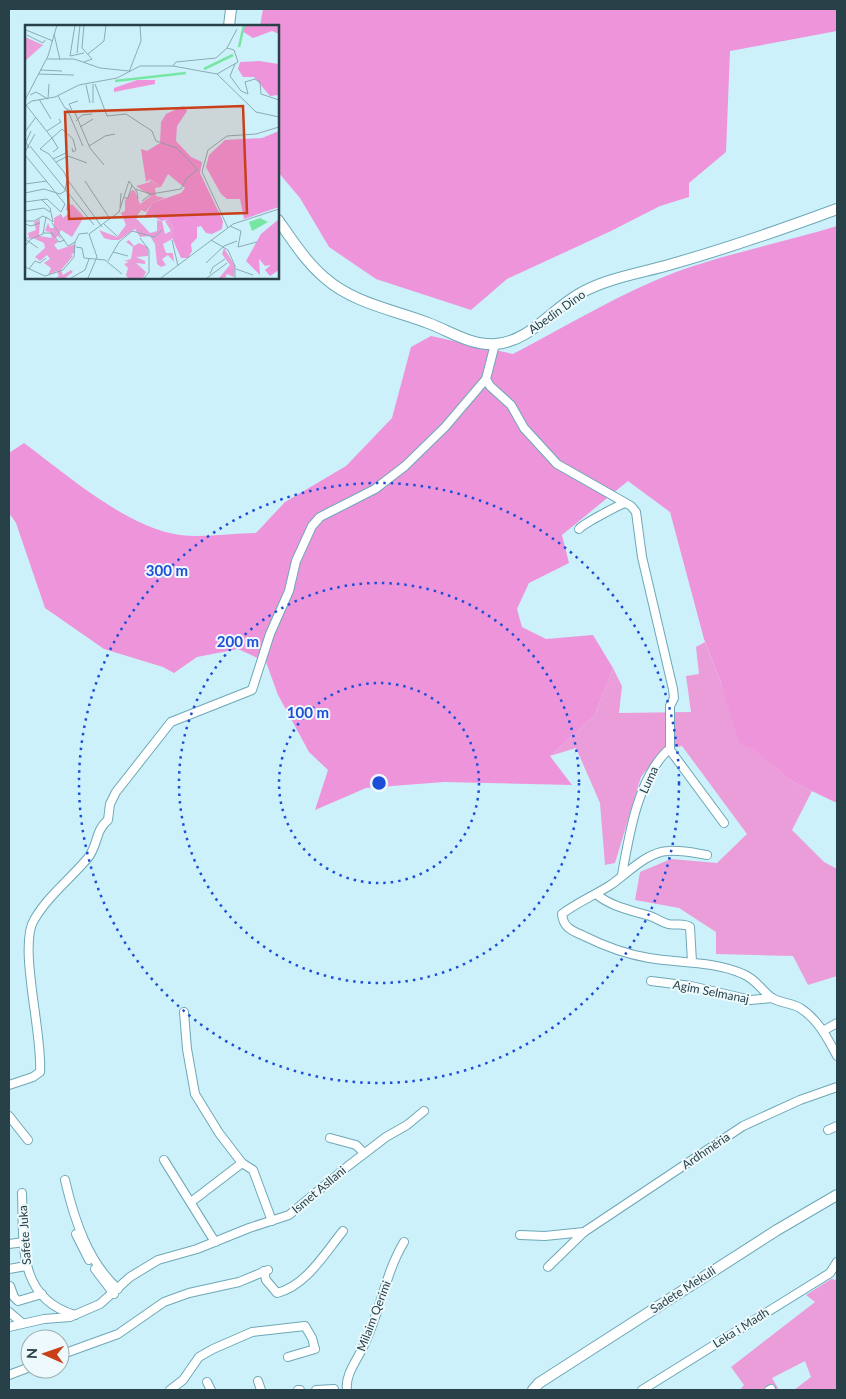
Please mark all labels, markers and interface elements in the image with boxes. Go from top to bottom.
inset map [25,25,279,279]
street label: Abedin Dino [525,286,588,337]
text: 300 m [146,561,188,579]
text: 200 m [217,632,259,650]
text: 100 m [287,703,329,721]
street label: Luma [636,764,661,796]
centre of rings [370,774,388,792]
street label: Agim Selmanaj [672,977,751,1006]
street label: Ardhmëria [679,1129,733,1172]
street label: Ismet Asllani [289,1163,349,1217]
street label: Safete Juka [15,1205,34,1265]
street label: Sadete Mekuli [647,1263,718,1316]
street label: Milaim Qerimi [353,1278,394,1353]
street label: Leka i Madh [710,1304,772,1351]
north arrow [20,1329,70,1379]
text: N [23,1348,40,1359]

